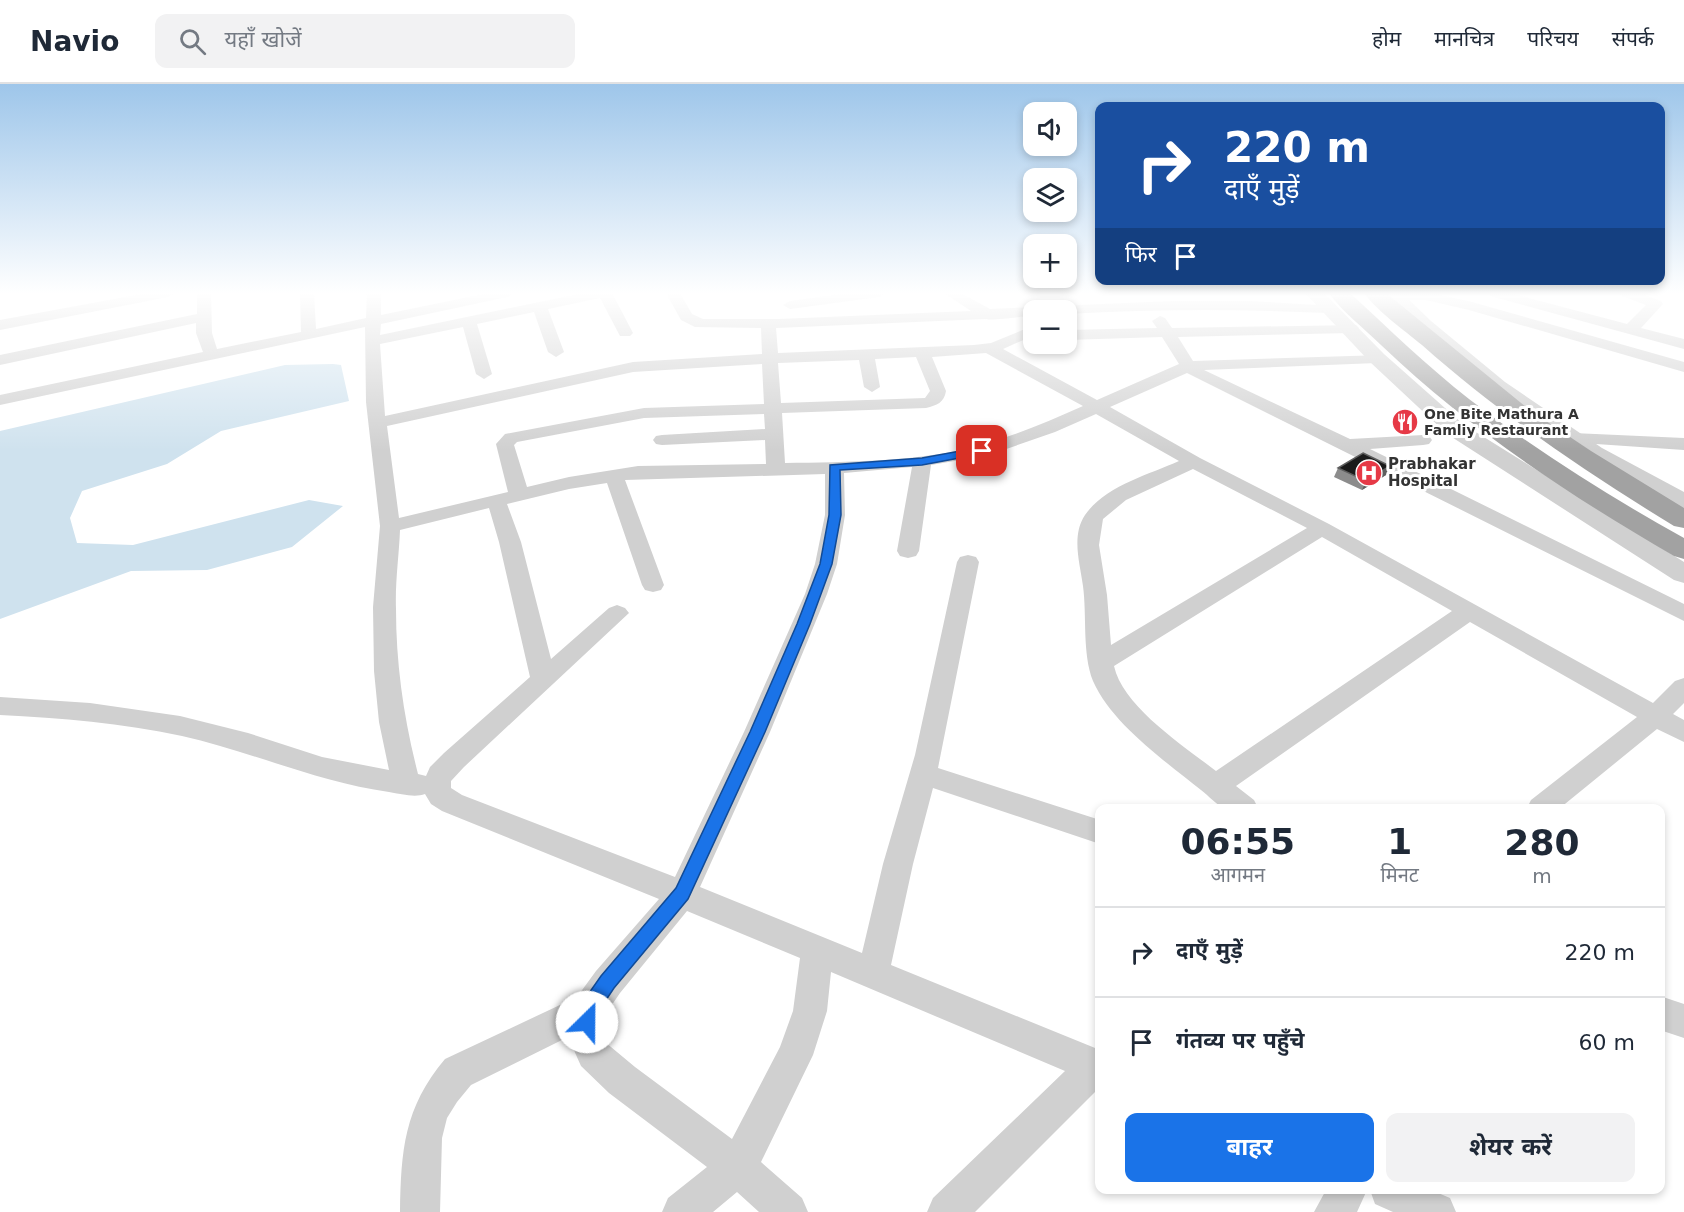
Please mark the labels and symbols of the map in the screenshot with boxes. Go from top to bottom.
place label: One Bite Mathura A Famliy Restaurant [1424,406,1579,438]
restaurant icon: One Bite Mathura A Famliy Restaurant [1390,407,1420,437]
pin [956,425,1007,476]
place label: Prabhakar Hospital [1388,455,1476,490]
hospital icon: Prabhakar Hospital [1354,458,1384,488]
position arrow [555,990,619,1054]

